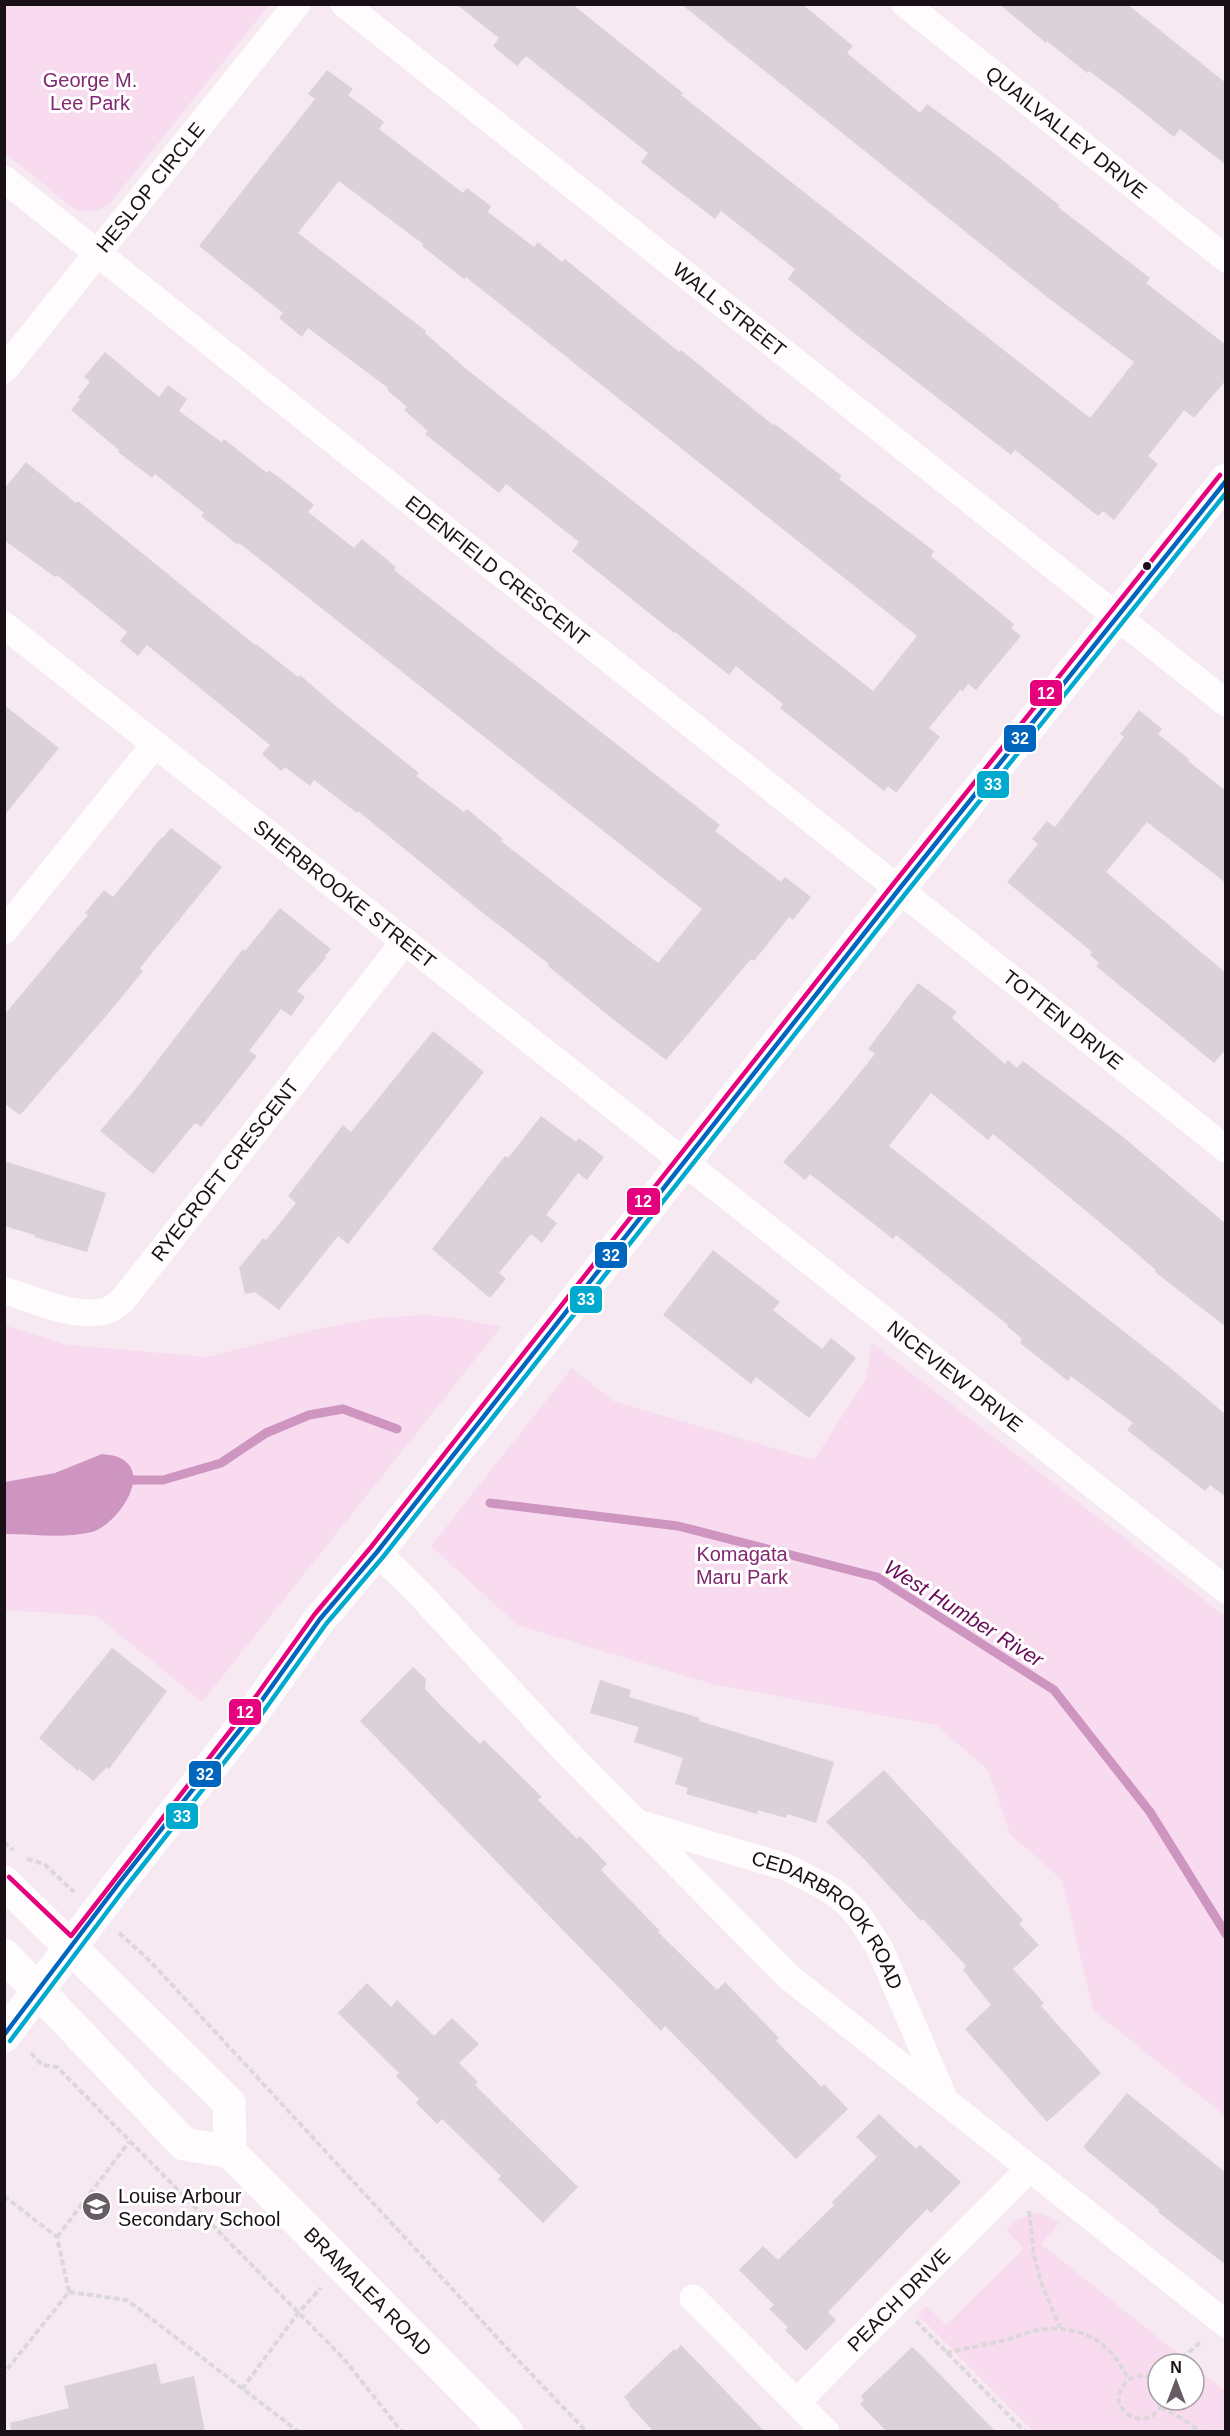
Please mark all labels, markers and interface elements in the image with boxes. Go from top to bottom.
street label: QUAILVALLEY DRIVE [982,62,1151,203]
park label: George M. Lee Park [43,69,137,114]
street label: HESLOP CIRCLE [92,118,209,257]
street label: WALL STREET [669,258,790,361]
street label: EDENFIELD CRESCENT [401,491,594,650]
unlabelled marker [1141,560,1153,572]
line badge: 12 [1029,679,1063,707]
text: 12 [1037,685,1055,702]
line badge: 32 [1003,724,1037,753]
text: 32 [1011,730,1029,747]
line badge: 33 [976,770,1010,799]
text: 33 [984,776,1002,793]
street label: SHERBROOKE STREET [249,815,440,973]
street label: TOTTEN DRIVE [999,965,1127,1074]
street label: RYECROFT CRESCENT [147,1075,303,1265]
line badge: 12 [626,1187,661,1216]
text: 12 [634,1193,652,1210]
line badge: 32 [594,1241,628,1269]
text: 32 [602,1247,620,1264]
line badge: 33 [569,1285,603,1314]
text: 33 [577,1291,595,1308]
street label: NICEVIEW DRIVE [883,1316,1027,1436]
park label: Komagata Maru Park [696,1543,789,1588]
water label: West Humber River [880,1555,1048,1672]
line badge: 12 [228,1698,262,1726]
text: 12 [236,1704,254,1721]
line badge: 32 [188,1760,222,1788]
text: 32 [196,1766,214,1783]
line badge: 33 [165,1802,199,1830]
text: 33 [173,1808,191,1825]
street label: CEDARBROOK ROAD [749,1846,907,1993]
place label: Louise Arbour Secondary School [118,2185,280,2230]
school or university icon: Louise Arbour Secondary School [81,2191,113,2223]
street label: BRAMALEA ROAD [300,2223,436,2360]
street label: PEACH DRIVE [843,2244,954,2356]
north arrow [1146,2352,1206,2412]
text: N [1170,2359,1182,2376]

